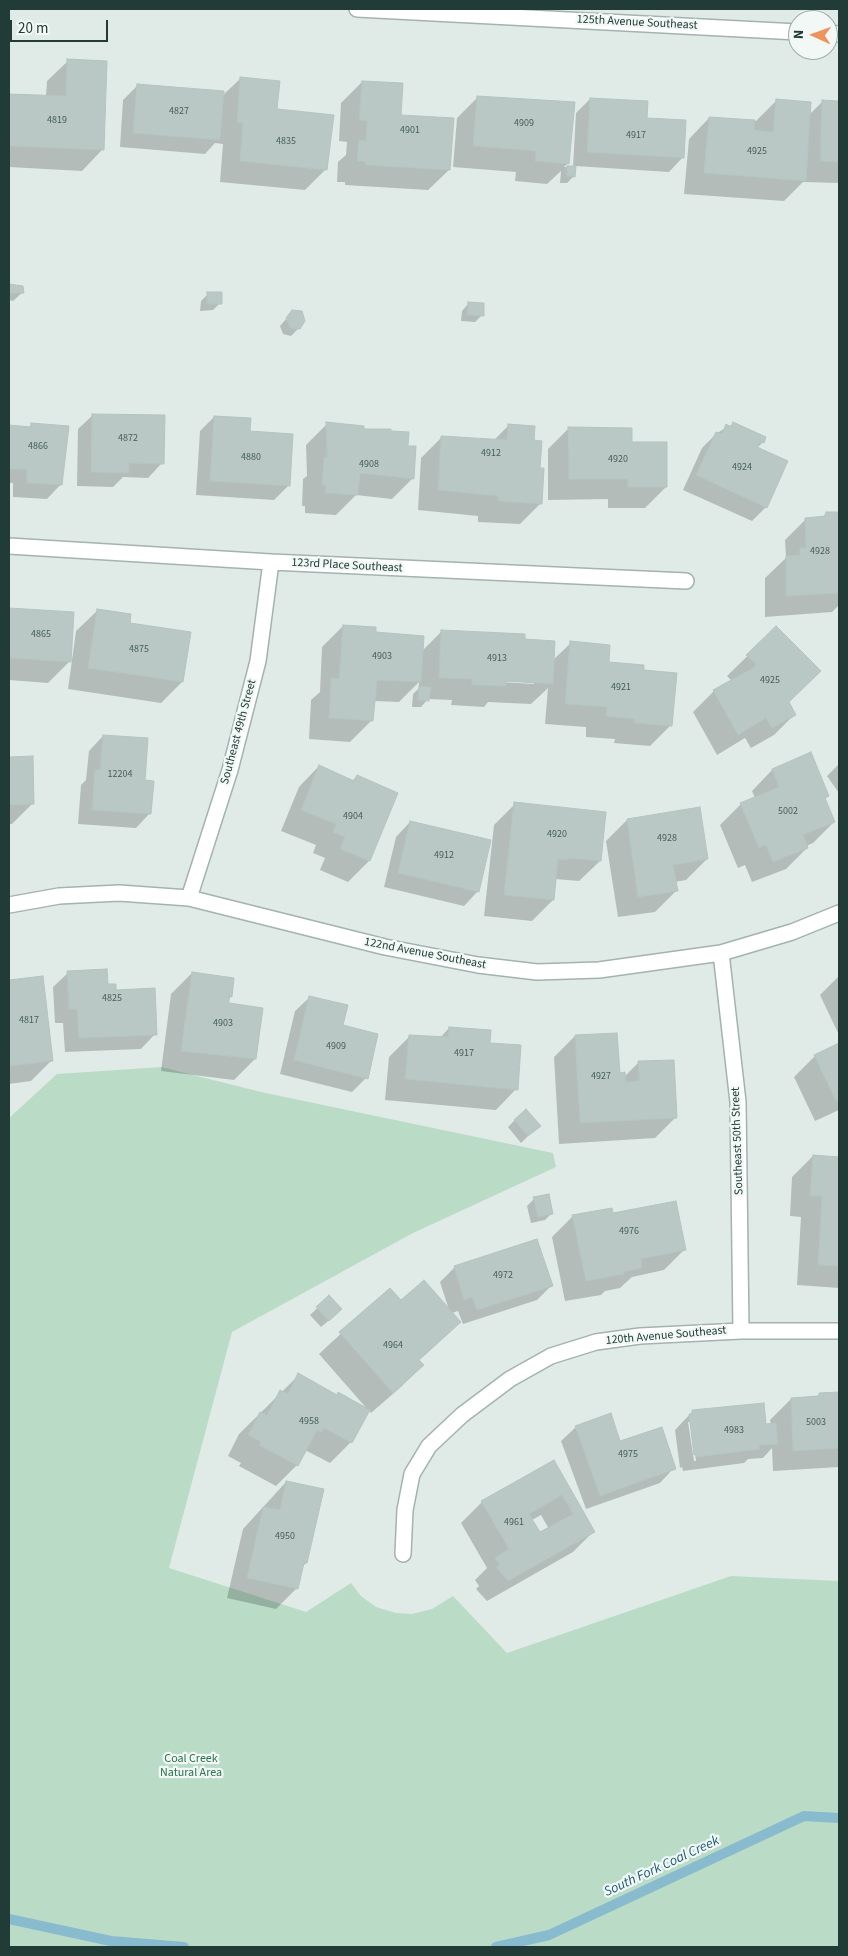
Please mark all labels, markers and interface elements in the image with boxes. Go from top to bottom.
scale bar [12,10,110,42]
north arrow [788,10,838,60]
street label: 125th Avenue Southeast [576,13,698,33]
text: 20 m [18,18,48,39]
text: N [789,30,809,40]
house number: 4827 [169,106,189,118]
house number: 4819 [47,115,67,127]
house number: 4909 [514,118,534,130]
house number: 4901 [400,125,420,137]
house number: 4917 [626,130,646,142]
house number: 4835 [276,136,296,148]
house number: 4925 [747,146,767,158]
house number: 4872 [118,433,138,445]
house number: 4866 [28,441,48,453]
house number: 4912 [481,448,501,460]
house number: 4880 [241,452,261,464]
house number: 4920 [608,454,628,466]
house number: 4908 [359,459,379,471]
house number: 4924 [732,462,752,474]
house number: 4928 [810,546,830,558]
street label: 123rd Place Southeast [291,556,403,576]
house number: 4865 [31,629,51,641]
house number: 4875 [129,644,149,656]
house number: 4903 [372,651,392,663]
house number: 4913 [487,653,507,665]
house number: 4925 [760,675,780,687]
street label: Southeast 49th Street [218,678,260,786]
house number: 4921 [611,682,631,694]
house number: 12204 [108,769,132,781]
house number: 5002 [778,806,798,818]
house number: 4904 [343,811,363,823]
house number: 4920 [547,829,567,841]
house number: 4928 [657,833,677,845]
house number: 4912 [434,850,454,862]
street label: 122nd Avenue Southeast [363,935,487,973]
house number: 4825 [102,993,122,1005]
house number: 4817 [19,1015,39,1027]
house number: 4903 [213,1018,233,1030]
house number: 4909 [326,1041,346,1053]
house number: 4917 [454,1048,474,1060]
house number: 4927 [591,1071,611,1083]
street label: Southeast 50th Street [729,1087,747,1195]
house number: 4976 [619,1226,639,1238]
house number: 4972 [493,1270,513,1282]
street label: 120th Avenue Southeast [605,1324,727,1348]
house number: 4964 [383,1340,403,1352]
house number: 4958 [299,1416,319,1428]
house number: 5003 [806,1417,826,1429]
house number: 4983 [724,1425,744,1437]
house number: 4975 [618,1449,638,1461]
house number: 4961 [504,1517,524,1529]
house number: 4950 [275,1531,295,1543]
park label: Coal Creek Natural Area [160,1752,222,1780]
water label: South Fork Coal Creek [602,1833,722,1901]

